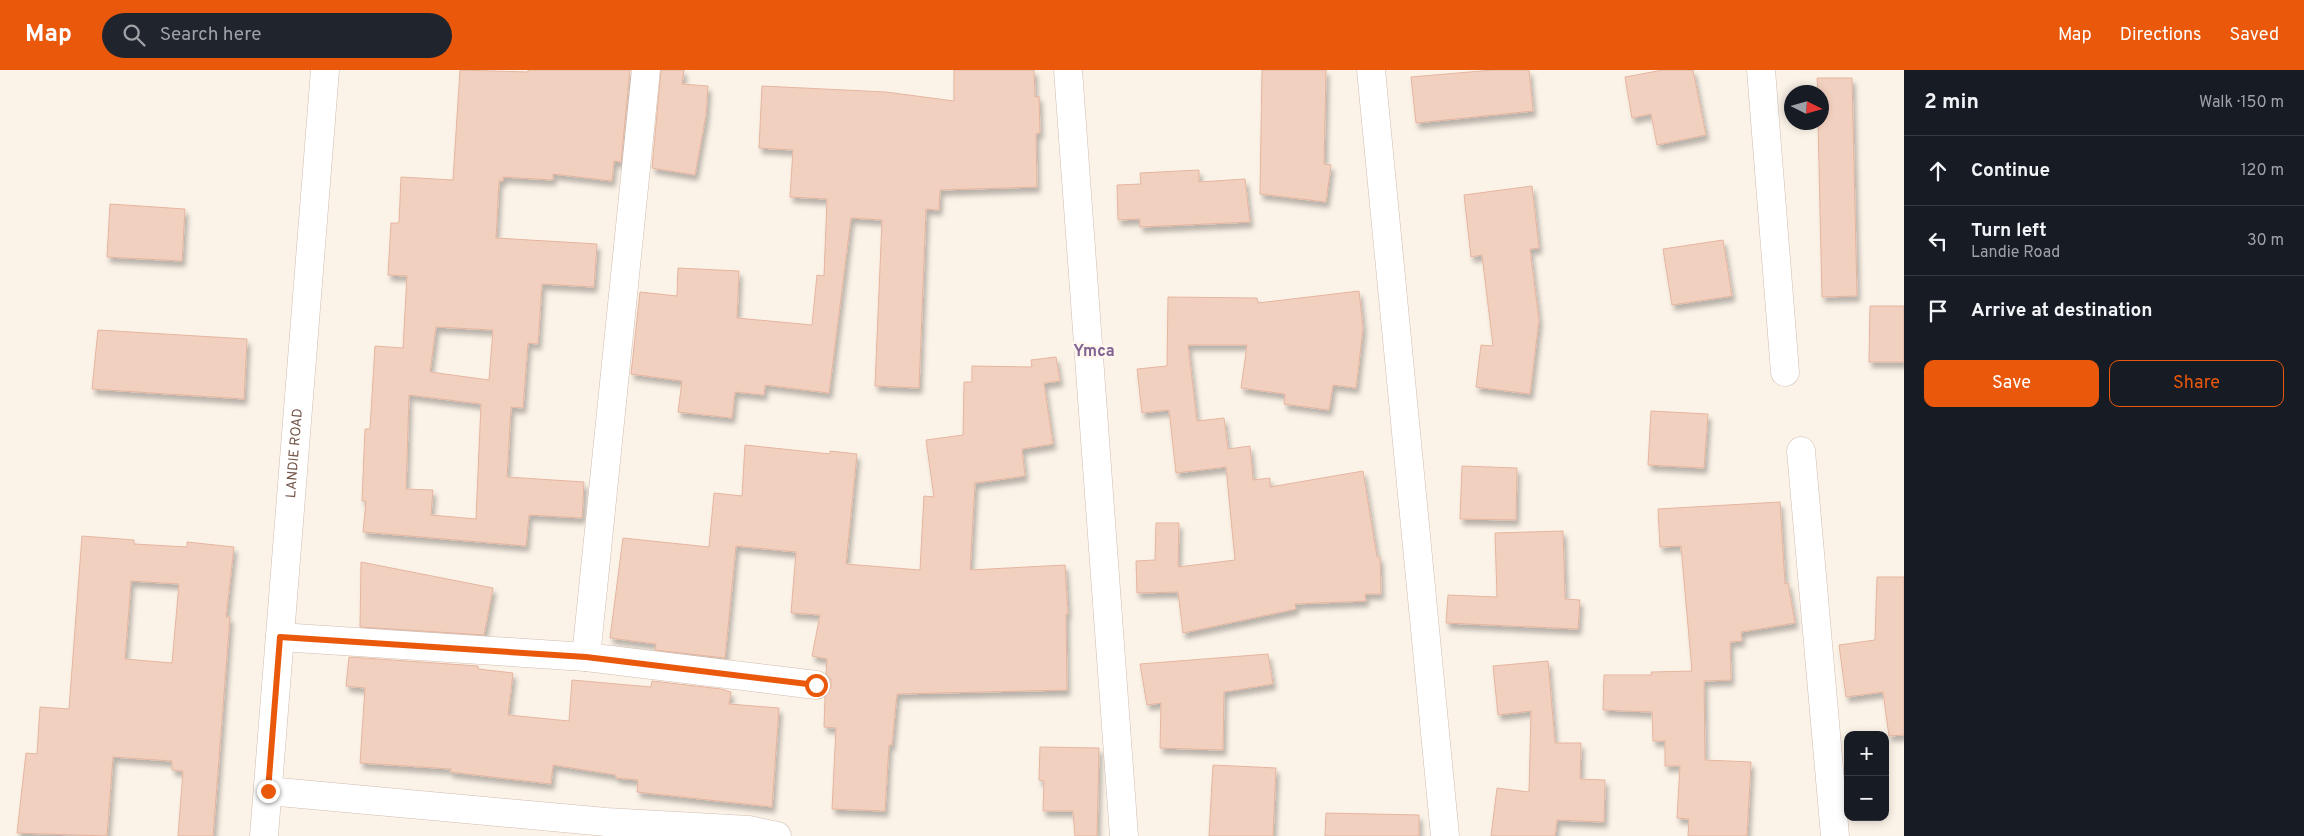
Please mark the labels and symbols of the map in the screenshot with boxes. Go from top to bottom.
north arrow [1784,85,1829,130]
district label: Ymca [1073,342,1115,362]
street label: LANDIE ROAD [282,408,307,499]
route start [805,674,828,697]
route end [257,780,280,803]

